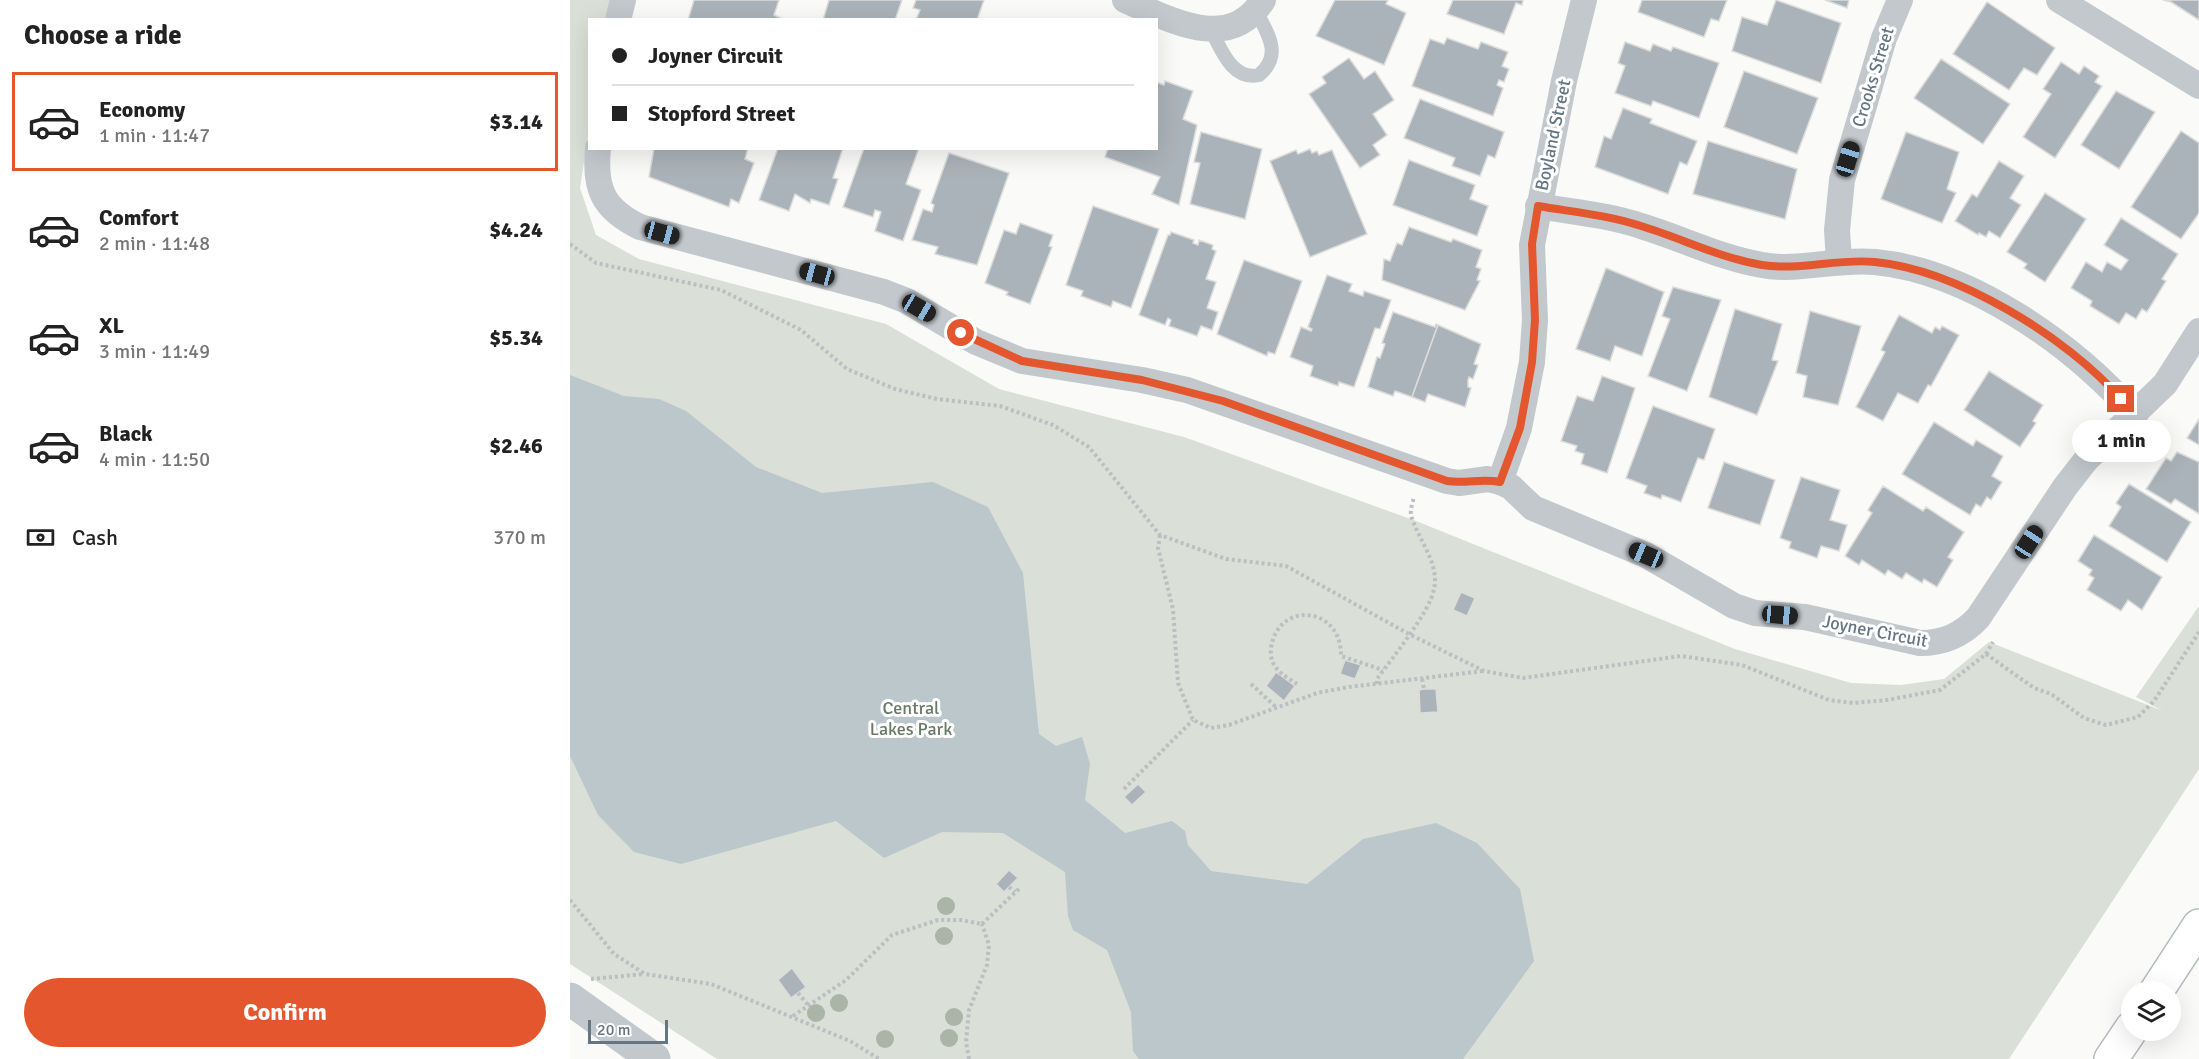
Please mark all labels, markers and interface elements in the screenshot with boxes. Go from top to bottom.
text: Choose a ride [24,19,182,52]
street label: Crooks Street [1847,24,1899,130]
text: Joyner Circuit [648,42,783,69]
street label: Boyland Street [1530,77,1576,193]
icon: car [27,95,81,149]
text: Economy [99,96,185,123]
text: Stopford Street [648,100,795,127]
text: $3.14 [489,108,543,135]
text: 1 min · 11:47 [99,123,210,148]
car [1834,139,1862,179]
icon: car [27,203,81,257]
text: Comfort [99,204,179,231]
text: $4.24 [489,216,543,243]
car [642,220,682,246]
text: 2 min · 11:48 [99,231,210,256]
car [797,261,837,287]
car [899,291,939,325]
icon: car [27,311,81,365]
text: XL [99,312,124,339]
route start [947,319,974,346]
text: $5.34 [489,324,543,351]
text: 3 min · 11:49 [99,339,210,364]
route end [2107,385,2134,412]
icon: car [27,419,81,473]
text: Black [99,420,153,447]
callout: 1 min [2072,420,2170,462]
text: 1 min [2097,428,2146,453]
text: $2.46 [489,432,543,459]
text: 4 min · 11:50 [99,447,210,472]
icon: cash [24,521,57,554]
car [2012,522,2046,562]
text: Cash [72,524,118,551]
text: 370 m [493,525,546,550]
car [1626,540,1666,570]
car [1761,604,1799,626]
street label: Joyner Circuit [1821,610,1929,652]
park label: Central Lakes Park [870,697,952,740]
button: Confirm [24,978,546,1047]
map controls [2121,981,2181,1041]
button: layers [2121,981,2181,1041]
scale bar [588,1017,668,1044]
text: 20 m [597,1020,631,1040]

